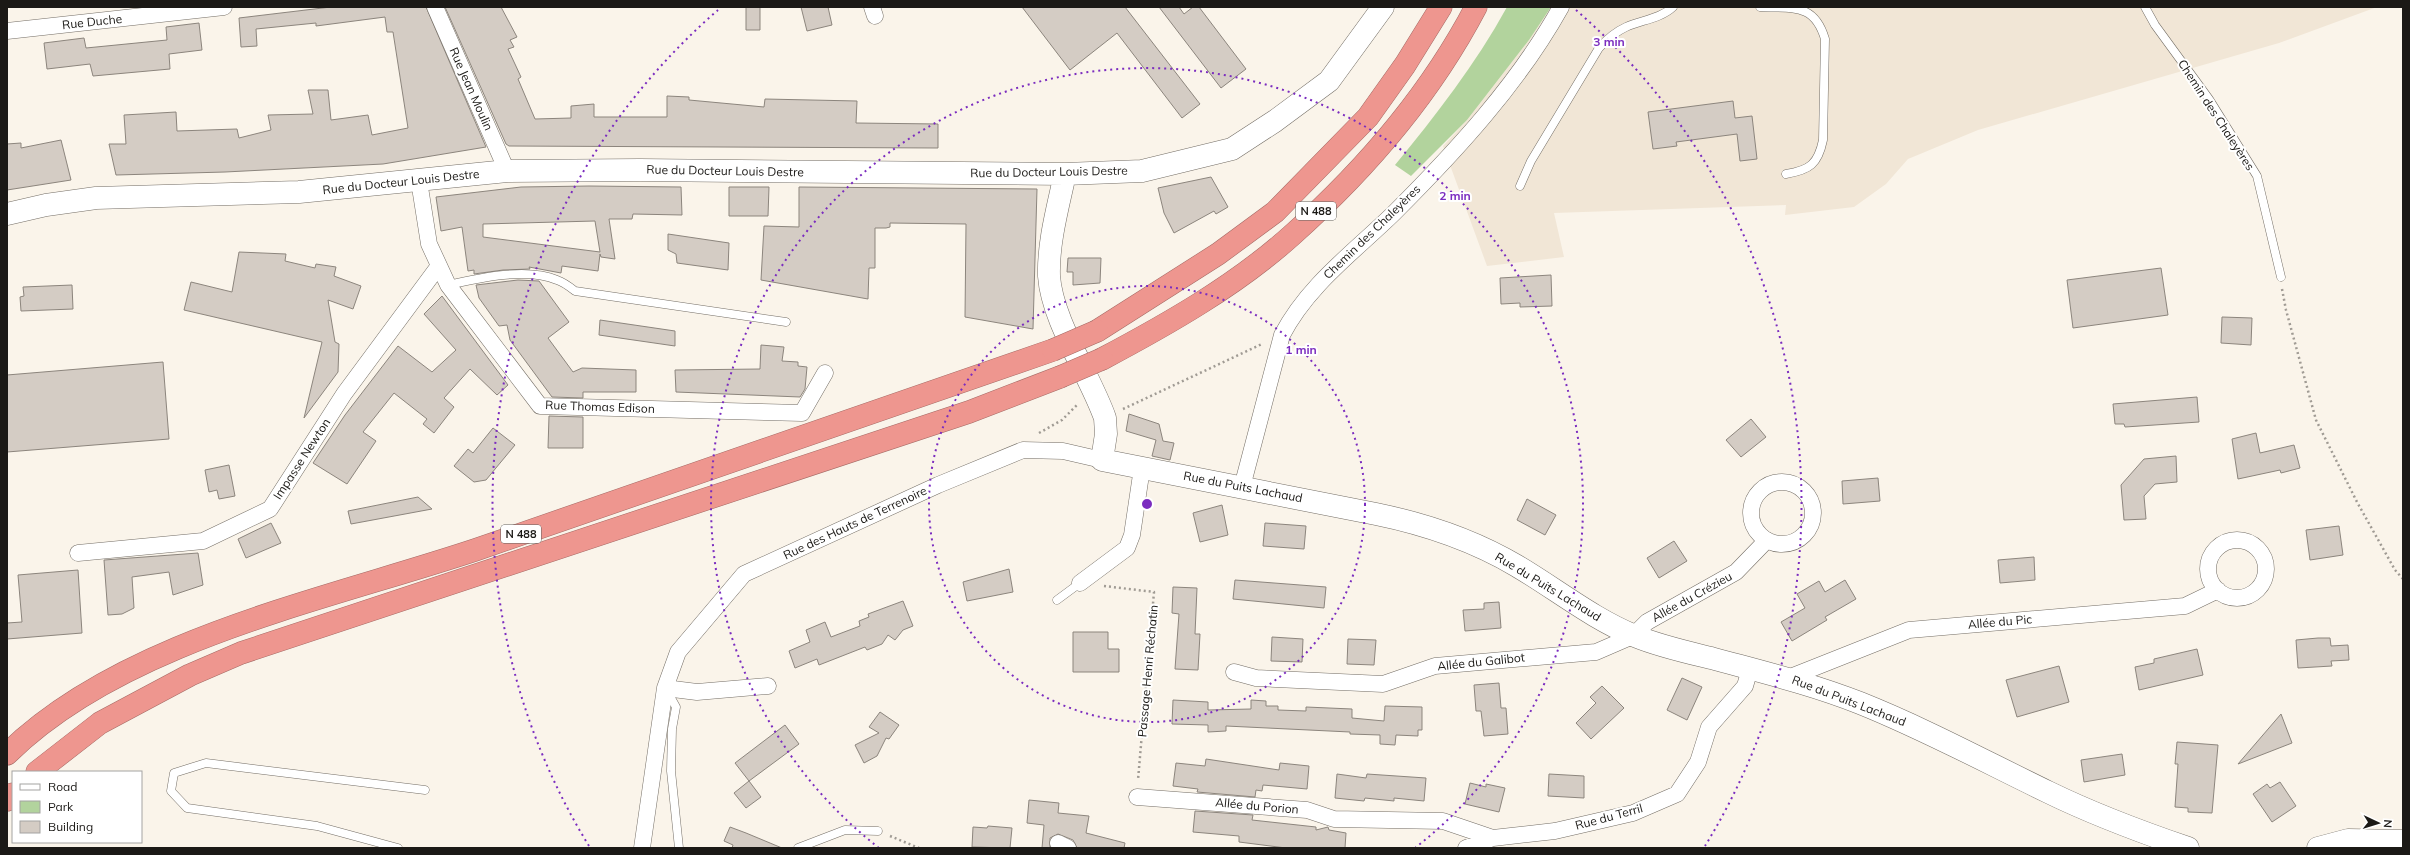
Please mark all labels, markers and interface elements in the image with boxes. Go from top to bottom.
street label: Rue Duche [61,11,123,32]
text: 3 min [1593,34,1625,49]
street label: Rue Jean Moulin [446,45,497,133]
street label: Chemin des Chaleyères [2175,56,2258,173]
street label: Rue du Docteur Louis Destre [646,162,804,179]
street label: Rue du Docteur Louis Destre [970,163,1128,180]
street label: Rue du Docteur Louis Destre [322,166,480,197]
street label: Chemin des Chaleyères [1320,181,1423,282]
text: 2 min [1439,188,1471,203]
road number: N 488 [1296,202,1336,220]
text: 1 min [1285,342,1317,357]
street label: Rue Thomas Edison [545,397,655,416]
street label: Impasse Newton [270,415,333,502]
street label: Rue du Puits Lachaud [1182,468,1304,505]
street label: Rue des Hauts de Terrenoire [781,483,929,562]
centre of rings [1140,497,1154,511]
road number: N 488 [501,525,541,543]
street label: Rue du Puits Lachaud [1493,549,1604,624]
street label: Allée du Crézieu [1649,568,1735,625]
street label: Passage Henri Réchatin [1134,604,1161,738]
street label: Allée du Pic [1967,611,2033,632]
street label: Allée du Galibot [1436,649,1525,674]
street label: Rue du Puits Lachaud [1790,672,1908,729]
legend [12,771,142,843]
text: Road [48,779,77,794]
street label: Allée du Porion [1215,794,1299,817]
text: Park [48,799,74,814]
street label: Rue du Terril [1573,800,1644,833]
north arrow [2358,803,2398,843]
text: Building [48,819,93,834]
text: N [2381,819,2395,828]

